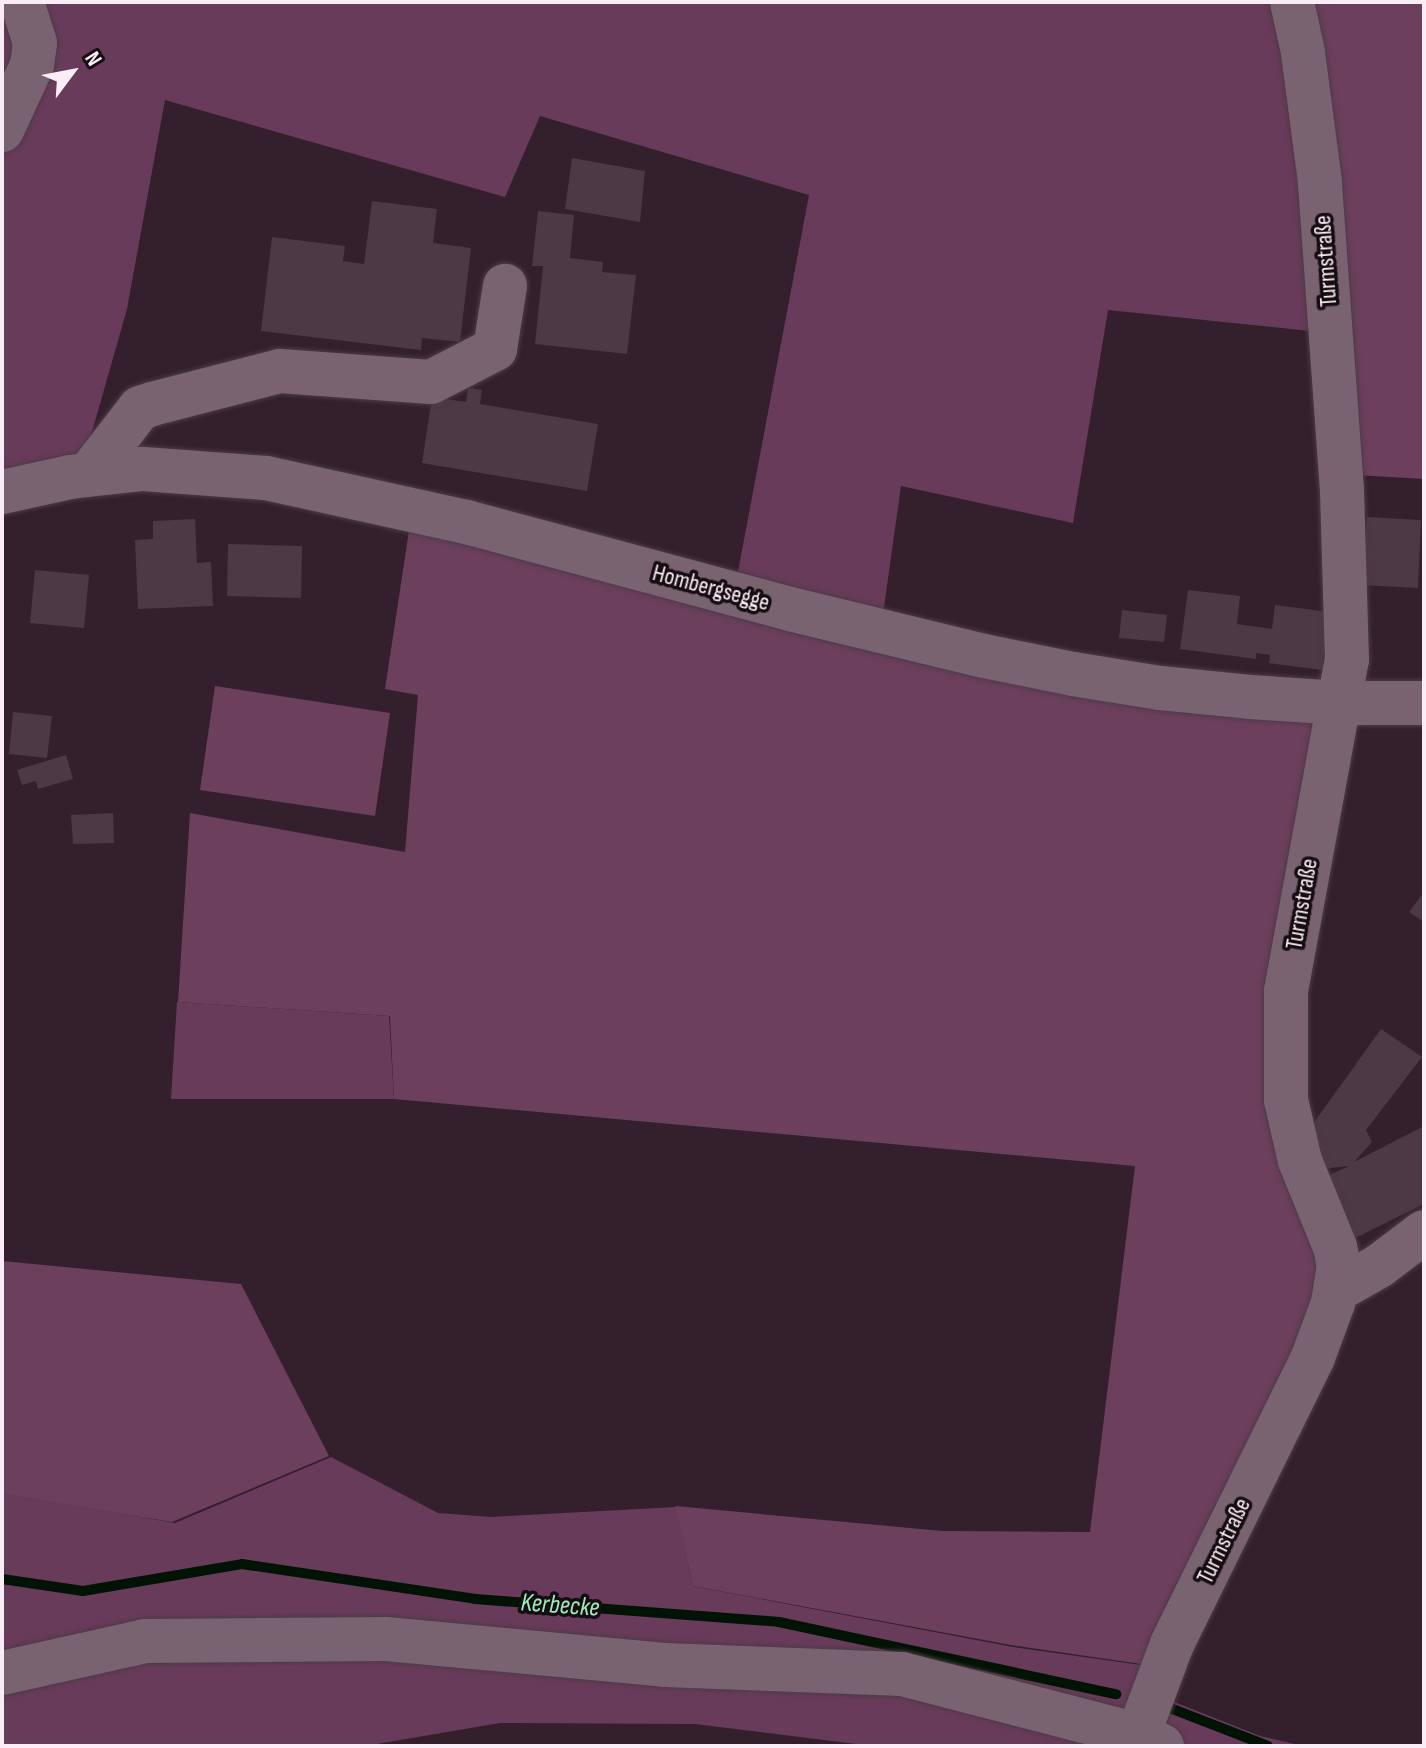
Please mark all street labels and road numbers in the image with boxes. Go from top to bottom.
street label: Turmstraße [1308,214,1344,308]
street label: Hombergsegge [649,559,773,617]
street label: Turmstraße [1280,856,1324,952]
street label: Turmstraße [1191,1493,1257,1589]

